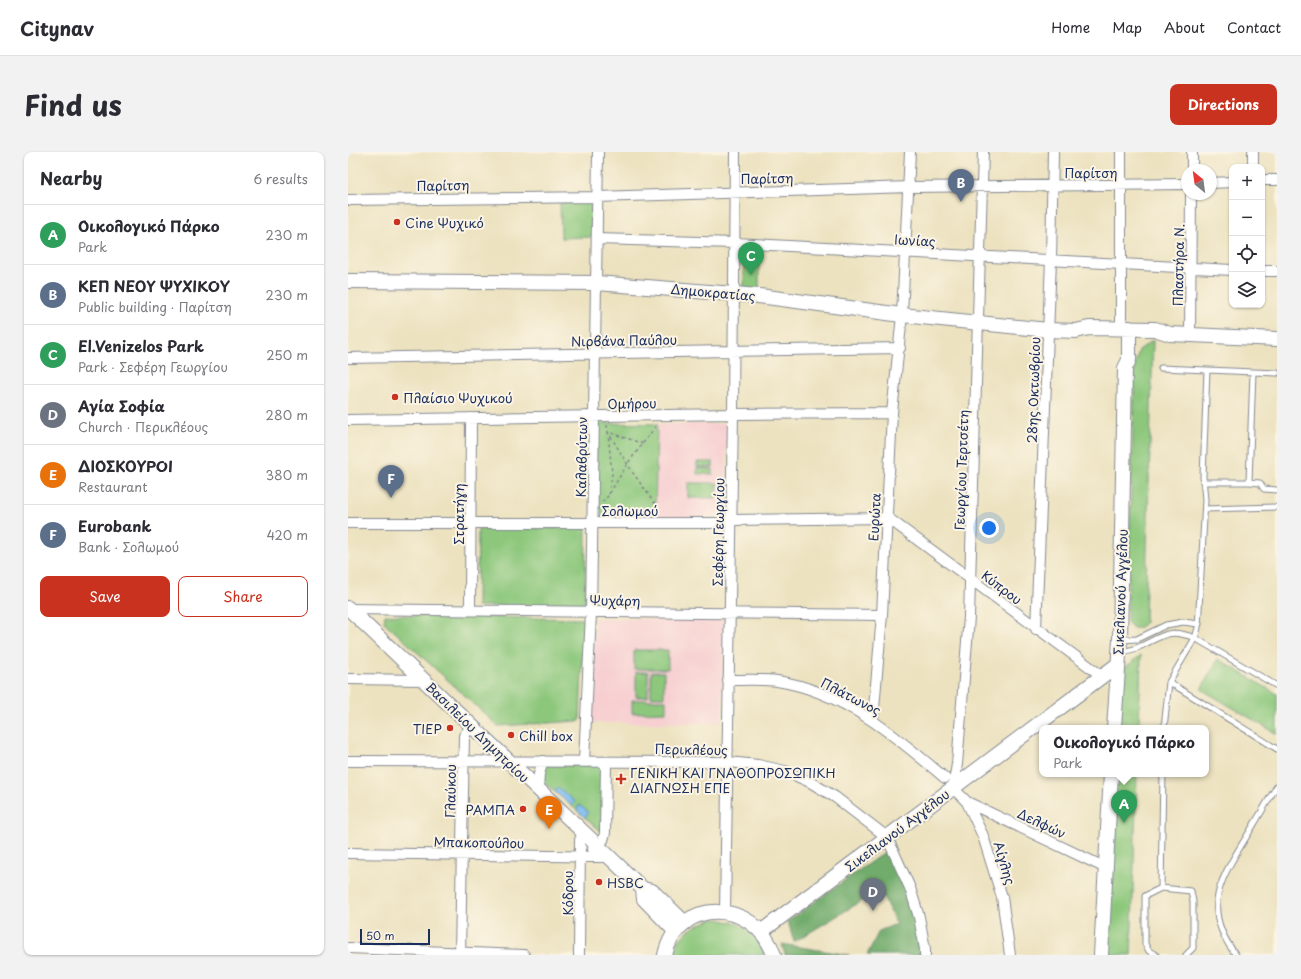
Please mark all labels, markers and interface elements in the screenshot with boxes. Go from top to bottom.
text: Citynav [20,14,94,42]
text: Home [1051,17,1090,38]
text: Map [1112,17,1142,38]
text: About [1164,17,1205,38]
text: Contact [1227,17,1281,38]
text: Find us [24,83,122,126]
button: Directions [1170,84,1277,125]
street label: Παρίτση [1065,163,1117,182]
north arrow [1181,164,1217,200]
map controls [1229,164,1265,308]
button: + [1229,164,1265,200]
text: Nearby [40,165,102,191]
street label: Παρίτση [740,168,794,188]
text: 6 results [253,169,308,188]
pin: B [948,169,974,202]
street label: Παρίτση [416,175,470,195]
button: − [1229,200,1265,236]
place label: Cine Ψυχικό [405,213,484,232]
text: Οικολογικό Πάρκο [78,214,220,237]
marker: Cine Ψυχικό [392,217,402,227]
street label: Πλαστήρα Ν. [1168,224,1188,306]
text: A [48,225,58,244]
text: 230 m [266,225,308,244]
street label: Ιωνίας [894,229,936,251]
button: locate [1229,236,1265,272]
text: Park [78,237,107,256]
pin: C [738,242,764,275]
button: layers [1229,272,1265,308]
text: ΚΕΠ ΝΕΟΥ ΨΥΧΙΚΟΥ [78,274,230,297]
street label: Δημοκρατίας [670,279,756,305]
text: B [49,285,57,304]
text: 230 m [266,285,308,304]
text: Public building · Παρίτση [78,297,232,316]
street label: Νιρβάνα Παύλου [571,330,677,350]
text: El.Venizelos Park [78,334,204,357]
street label: 28ης Οκτωβρίου [1022,336,1044,444]
text: C [48,345,58,364]
text: 250 m [266,345,308,364]
text: Park · Σεφέρη Γεωργίου [78,357,228,376]
place label: Πλαίσιο Ψυχικού [403,388,513,407]
marker: Πλαίσιο Ψυχικού [390,392,400,402]
street label: Ομήρου [607,393,657,413]
text: Αγία Σοφία [78,394,165,417]
text: D [48,405,58,424]
text: 280 m [266,405,308,424]
street label: Γεωργίου Τερτσέτη [949,409,973,531]
street label: Καλαβρύτων [571,416,591,498]
text: Church · Περικλέους [78,417,208,436]
text: ΔΙΟΣΚΟΥΡΟΙ [78,454,173,477]
text: E [49,465,57,484]
text: 380 m [265,465,308,484]
pin: F [378,465,404,498]
text: Restaurant [78,477,148,496]
street label: Σεφέρη Γεωργίου [708,478,728,586]
street label: Στρατήγη [449,483,468,545]
street label: Ευρώτα [863,492,885,542]
street label: Σολωμού [602,501,658,520]
text: Eurobank [78,514,152,537]
your location [979,518,999,538]
text: F [49,525,57,544]
text: 420 m [266,525,308,544]
street label: Σικελιανού Αγγέλου [1108,529,1132,655]
text: Bank · Σολωμού [78,537,179,556]
street label: Κύπρου [978,565,1026,609]
button: Save [40,576,170,617]
button: Share [178,576,308,617]
street label: Ψυχάρη [590,590,640,610]
street label: Πλάτωνος [818,673,885,719]
street label: Βασιλείου Δημητρίου [422,677,534,787]
place label: ΤΙΕΡ [413,719,442,738]
marker: ΤΙΕΡ [445,723,455,733]
popup [1039,725,1209,777]
place label: Chill box [519,726,573,745]
marker: Chill box [506,730,516,740]
text: Οικολογικό Πάρκο [1053,730,1195,753]
street label: Περικλέους [654,739,728,759]
text: Park [1053,753,1082,772]
place label: ΓΕΝΙΚΗ ΚΑΙ ΓΝΑΘΟΠΡΟΣΩΠΙΚΗ ΔΙΑΓΝΩΣΗ ΕΠΕ [630,763,836,797]
street label: Γλαύκου [440,764,460,818]
marker: ΓΕΝΙΚΗ ΚΑΙ ΓΝΑΘΟΠΡΟΣΩΠΙΚΗ ΔΙΑΓΝΩΣΗ ΕΠΕ [615,773,627,785]
street label: Σικελιανού Αγγέλου [841,784,953,876]
pin: A [1111,790,1137,823]
pin: E [536,796,562,829]
place label: ΡΑΜΠΑ [465,800,515,819]
marker: ΡΑΜΠΑ [518,804,528,814]
street label: Δελφών [1015,804,1069,842]
street label: Μπακοπούλου [433,832,525,852]
street label: Αίγλης [989,839,1021,887]
street label: Κόδρου [558,871,577,915]
place label: HSBC [607,873,644,892]
marker: HSBC [594,877,604,887]
pin: D [860,878,886,911]
scale bar [360,927,430,946]
text: 50 m [366,927,395,944]

